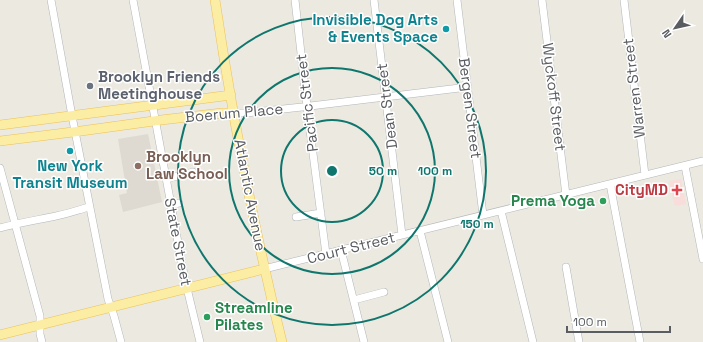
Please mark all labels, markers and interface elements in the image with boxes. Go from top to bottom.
north arrow [655,8,695,48]
place label: Invisible Dog Arts & Events Space [312,10,438,46]
marker: Invisible Dog Arts & Events Space [441,24,451,34]
text: N [659,27,675,41]
street label: Warren Street [618,37,649,139]
street label: Wyckoff Street [538,42,571,152]
street label: Pacific Street [291,53,322,153]
street label: Bergen Street [455,56,486,160]
street label: Dean Street [372,62,401,150]
place label: Brooklyn Friends Meetinghouse [98,67,220,103]
marker: Brooklyn Friends Meetinghouse [85,81,95,91]
street label: Boerum Place [184,99,284,126]
street label: Atlantic Avenue [230,137,271,253]
marker: New York Transit Museum [65,146,75,156]
place label: Brooklyn Law School [146,147,228,183]
place label: New York Transit Museum [12,156,128,192]
marker: Brooklyn Law School [133,161,143,171]
text: 50 m [369,163,397,179]
text: 100 m [418,163,452,179]
centre of rings [325,164,339,178]
place label: CityMD [615,180,668,199]
marker: CityMD [671,184,683,196]
place label: Prema Yoga [511,191,595,210]
street label: State Street [161,196,196,288]
marker: Prema Yoga [598,196,608,206]
text: 150 m [460,216,494,232]
street label: Court Street [305,227,397,268]
place label: Streamline Pilates [215,298,293,334]
scale bar [567,308,670,334]
marker: Streamline Pilates [202,312,212,322]
text: 100 m [573,314,607,330]

